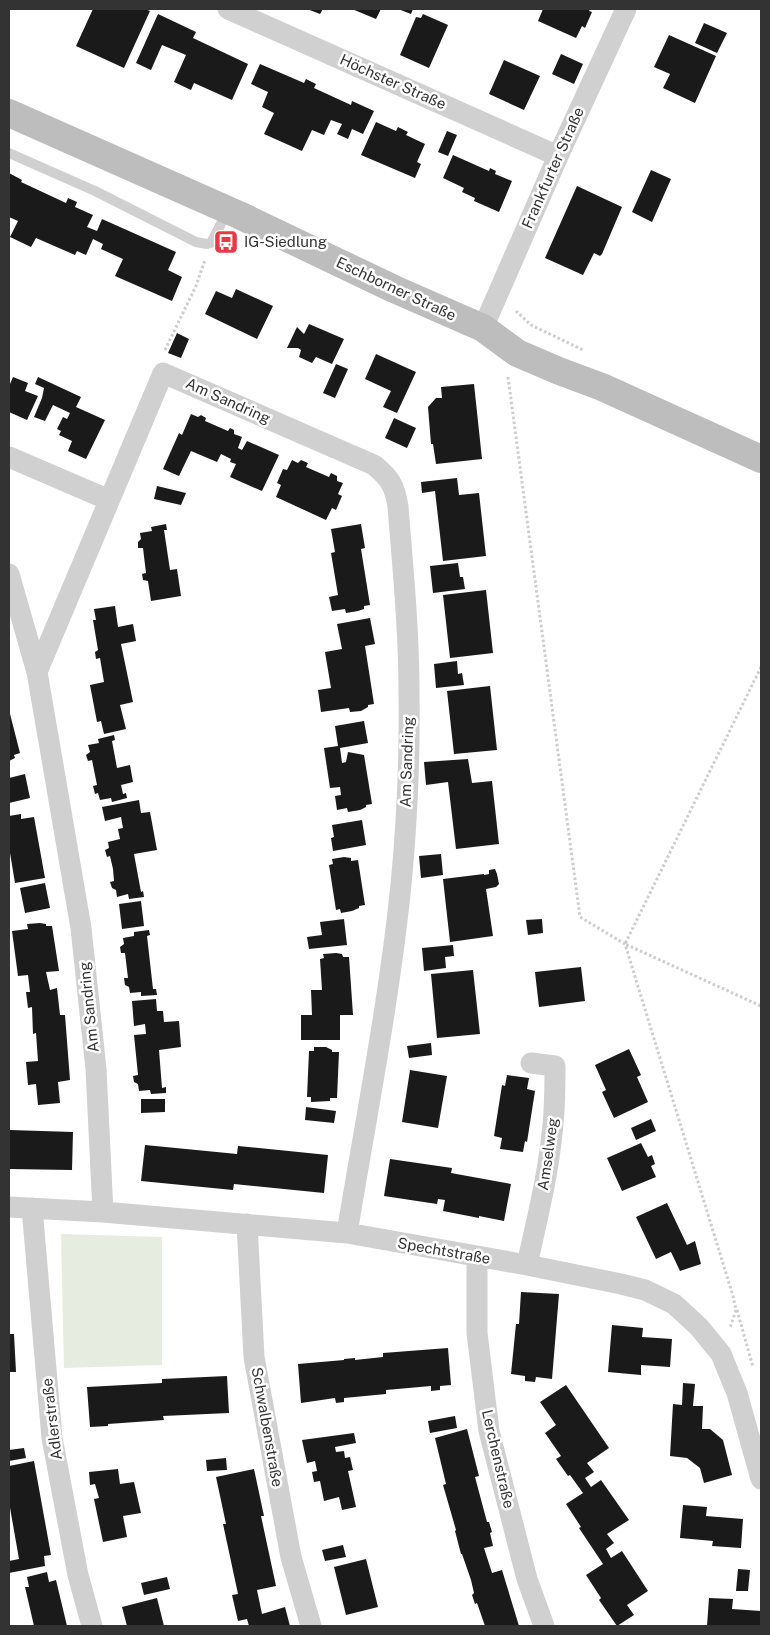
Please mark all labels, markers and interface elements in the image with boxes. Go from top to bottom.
street label: Höchster Straße [338,51,449,113]
street label: Frankfurter Straße [518,105,587,231]
bus stop icon: IG-Siedlung [213,229,239,255]
place label: IG-Siedlung [244,233,327,250]
street label: Eschborner Straße [334,253,459,324]
street label: Am Sandring [183,374,273,427]
street label: Am Sandring [396,716,417,808]
street label: Am Sandring [75,961,102,1053]
street label: Amselweg [534,1116,561,1191]
street label: Spechtstraße [396,1234,492,1267]
street label: Schwalbenstraße [249,1366,286,1488]
street label: Adlerstraße [38,1377,65,1461]
street label: Lerchenstraße [479,1408,518,1510]

